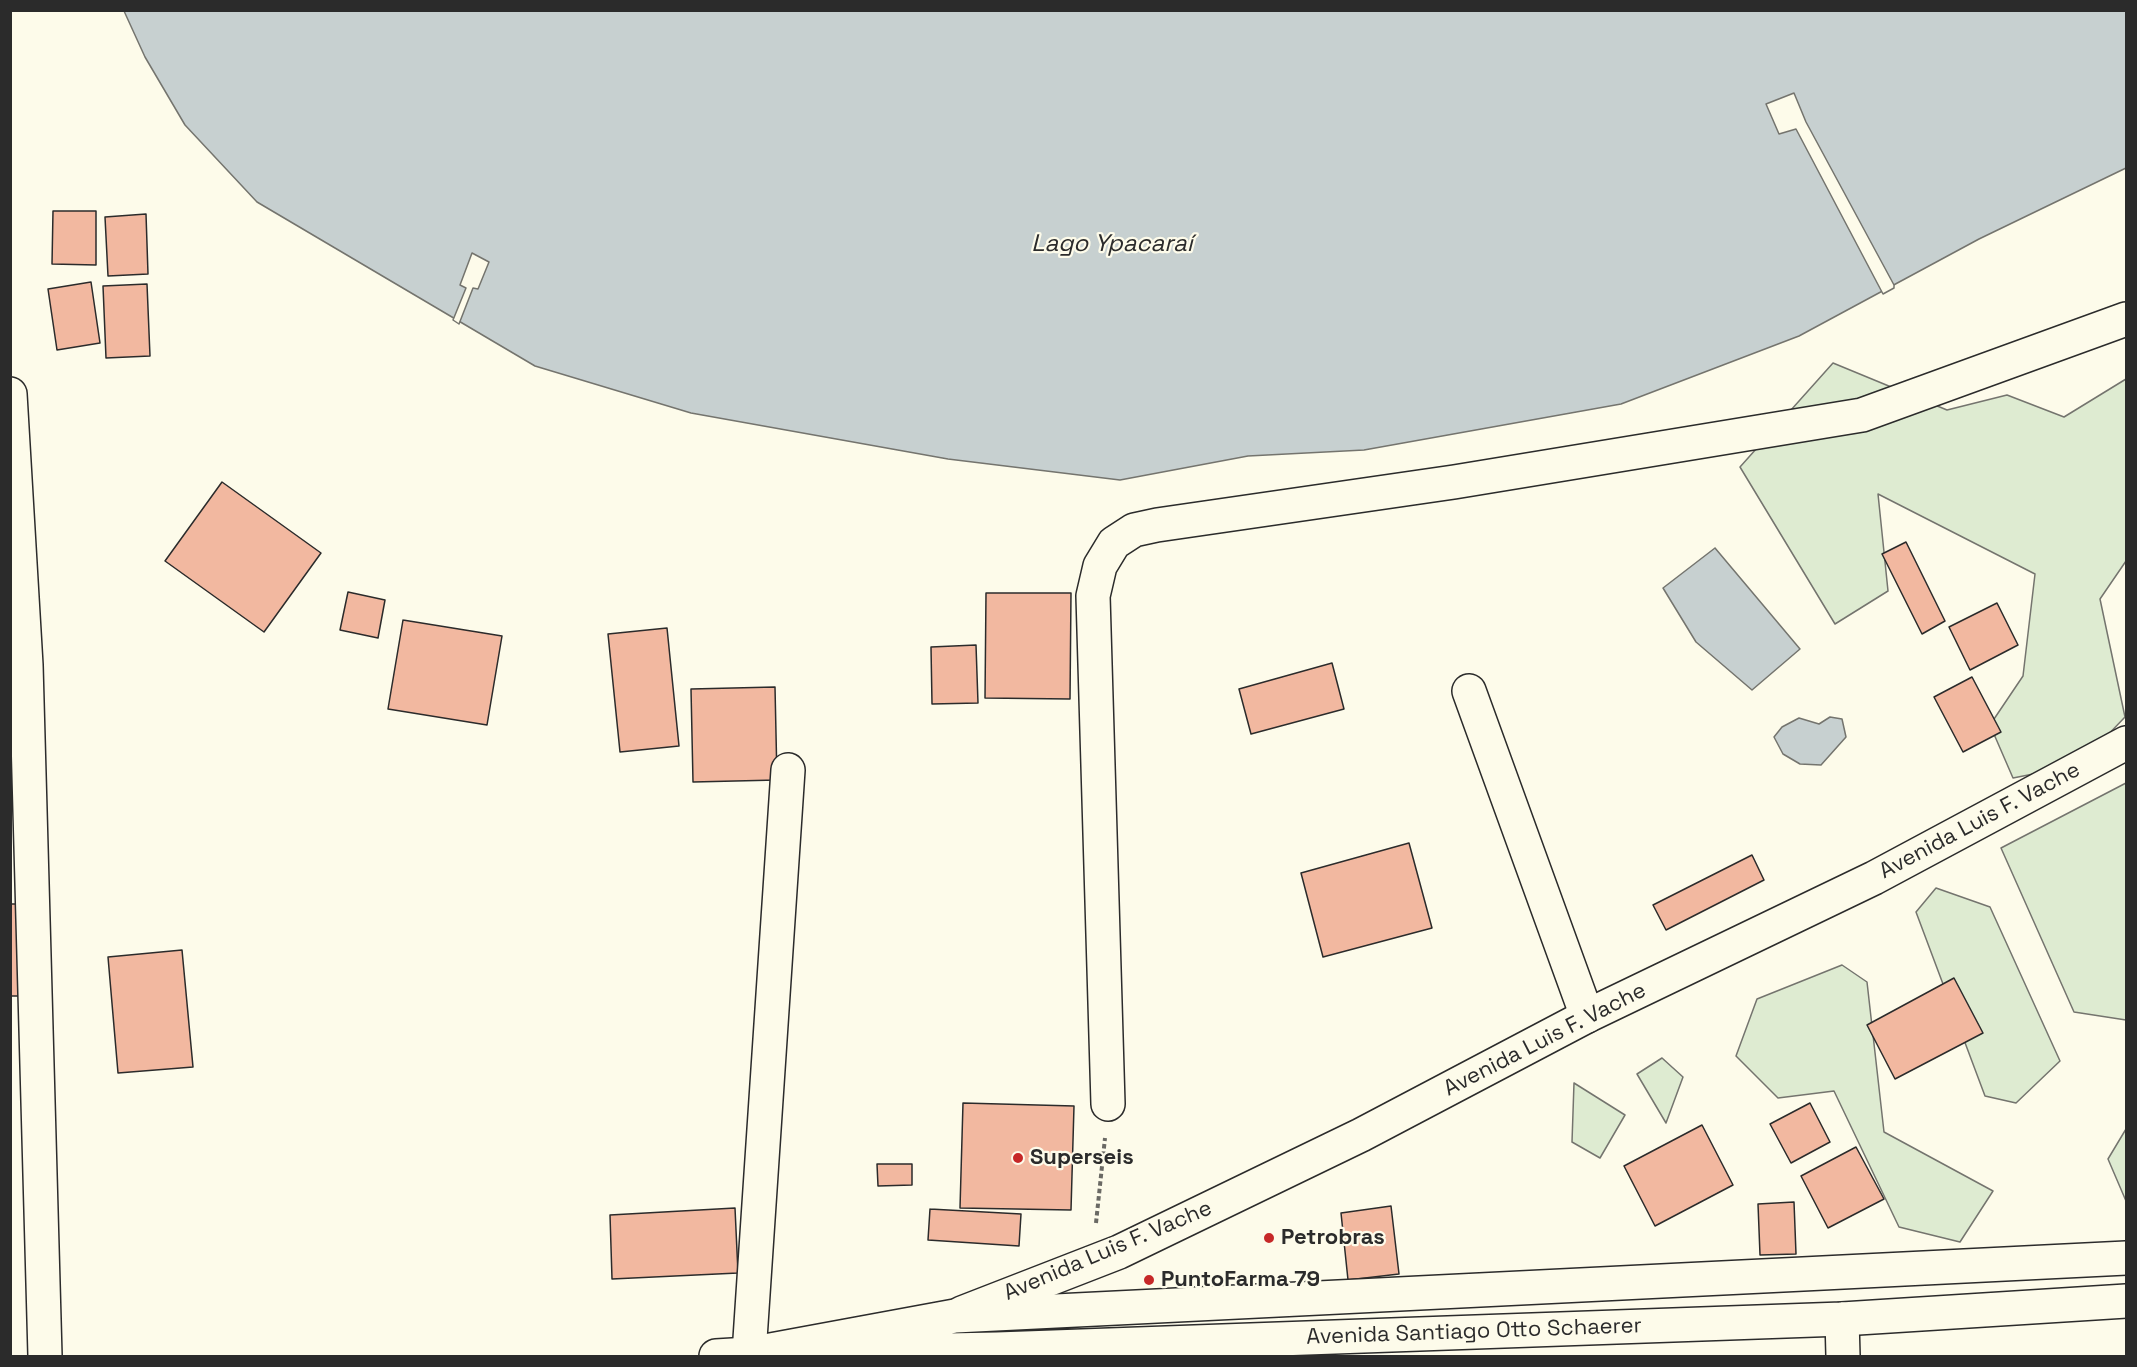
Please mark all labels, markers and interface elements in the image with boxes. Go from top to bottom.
water label: Lago Ypacaraí [1031,230,1193,258]
street label: Avenida Luis F. Vache [1875,757,2085,885]
street label: Avenida Luis F. Vache [1439,977,1651,1103]
place label: Superseis [1030,1145,1134,1171]
marker: Superseis [1011,1151,1025,1165]
street label: Avenida Luis F. Vache [1000,1195,1216,1307]
place label: Petrobras [1281,1225,1385,1251]
marker: Petrobras [1262,1231,1276,1245]
place label: PuntoFarma 79 [1161,1267,1320,1293]
marker: PuntoFarma 79 [1142,1273,1156,1287]
street label: Avenida Santiago Otto Schaerer [1306,1313,1642,1351]

